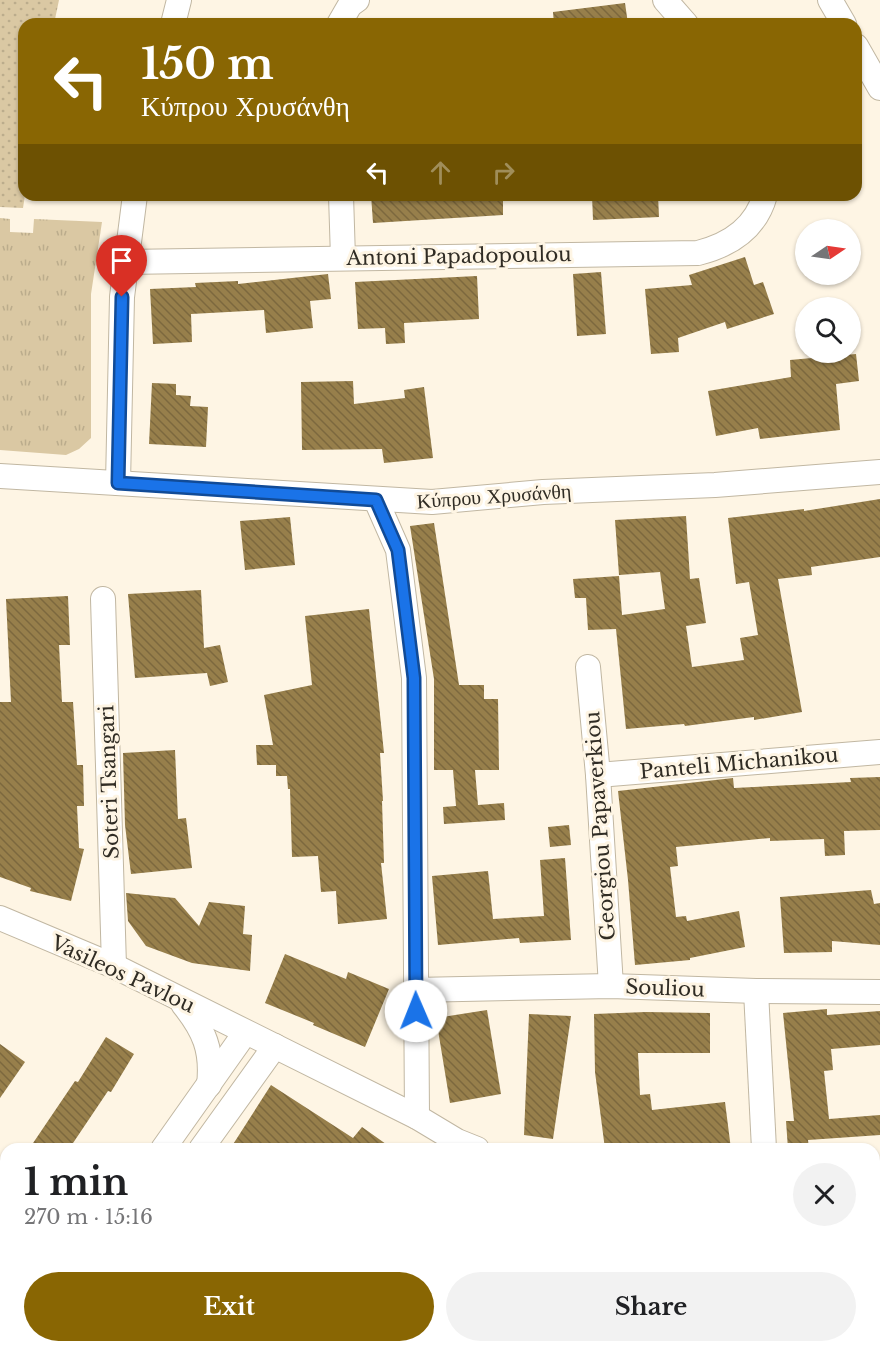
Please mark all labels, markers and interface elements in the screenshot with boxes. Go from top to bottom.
text: 150 m [141,38,274,90]
icon: left [42,42,120,120]
text: Κύπρου Χρυσάνθη [141,90,350,123]
icon: left [361,156,394,189]
icon: ahead [424,156,457,189]
icon: right [487,156,520,189]
north arrow [795,219,861,285]
map controls [795,219,861,363]
pin [96,235,147,297]
street label: Antoni Papadopoulou [345,242,572,270]
icon: arrive [105,244,138,277]
button: search [795,297,861,363]
street label: Κύπρου Χρυσάνθη [416,479,572,513]
street label: Soteri Tsangari [94,704,124,859]
street label: Georgiou Papaverkiou [580,711,620,941]
street label: Panteli Michanikou [639,742,839,784]
street label: Vasileos Pavlou [46,930,199,1018]
street label: Souliou [625,975,705,1001]
position arrow [384,979,448,1043]
text: 1 min [24,1160,128,1205]
button: close [793,1163,856,1226]
text: 270 m · 15:16 [24,1205,153,1229]
button: Exit [24,1272,434,1341]
button: Share [446,1272,856,1341]

